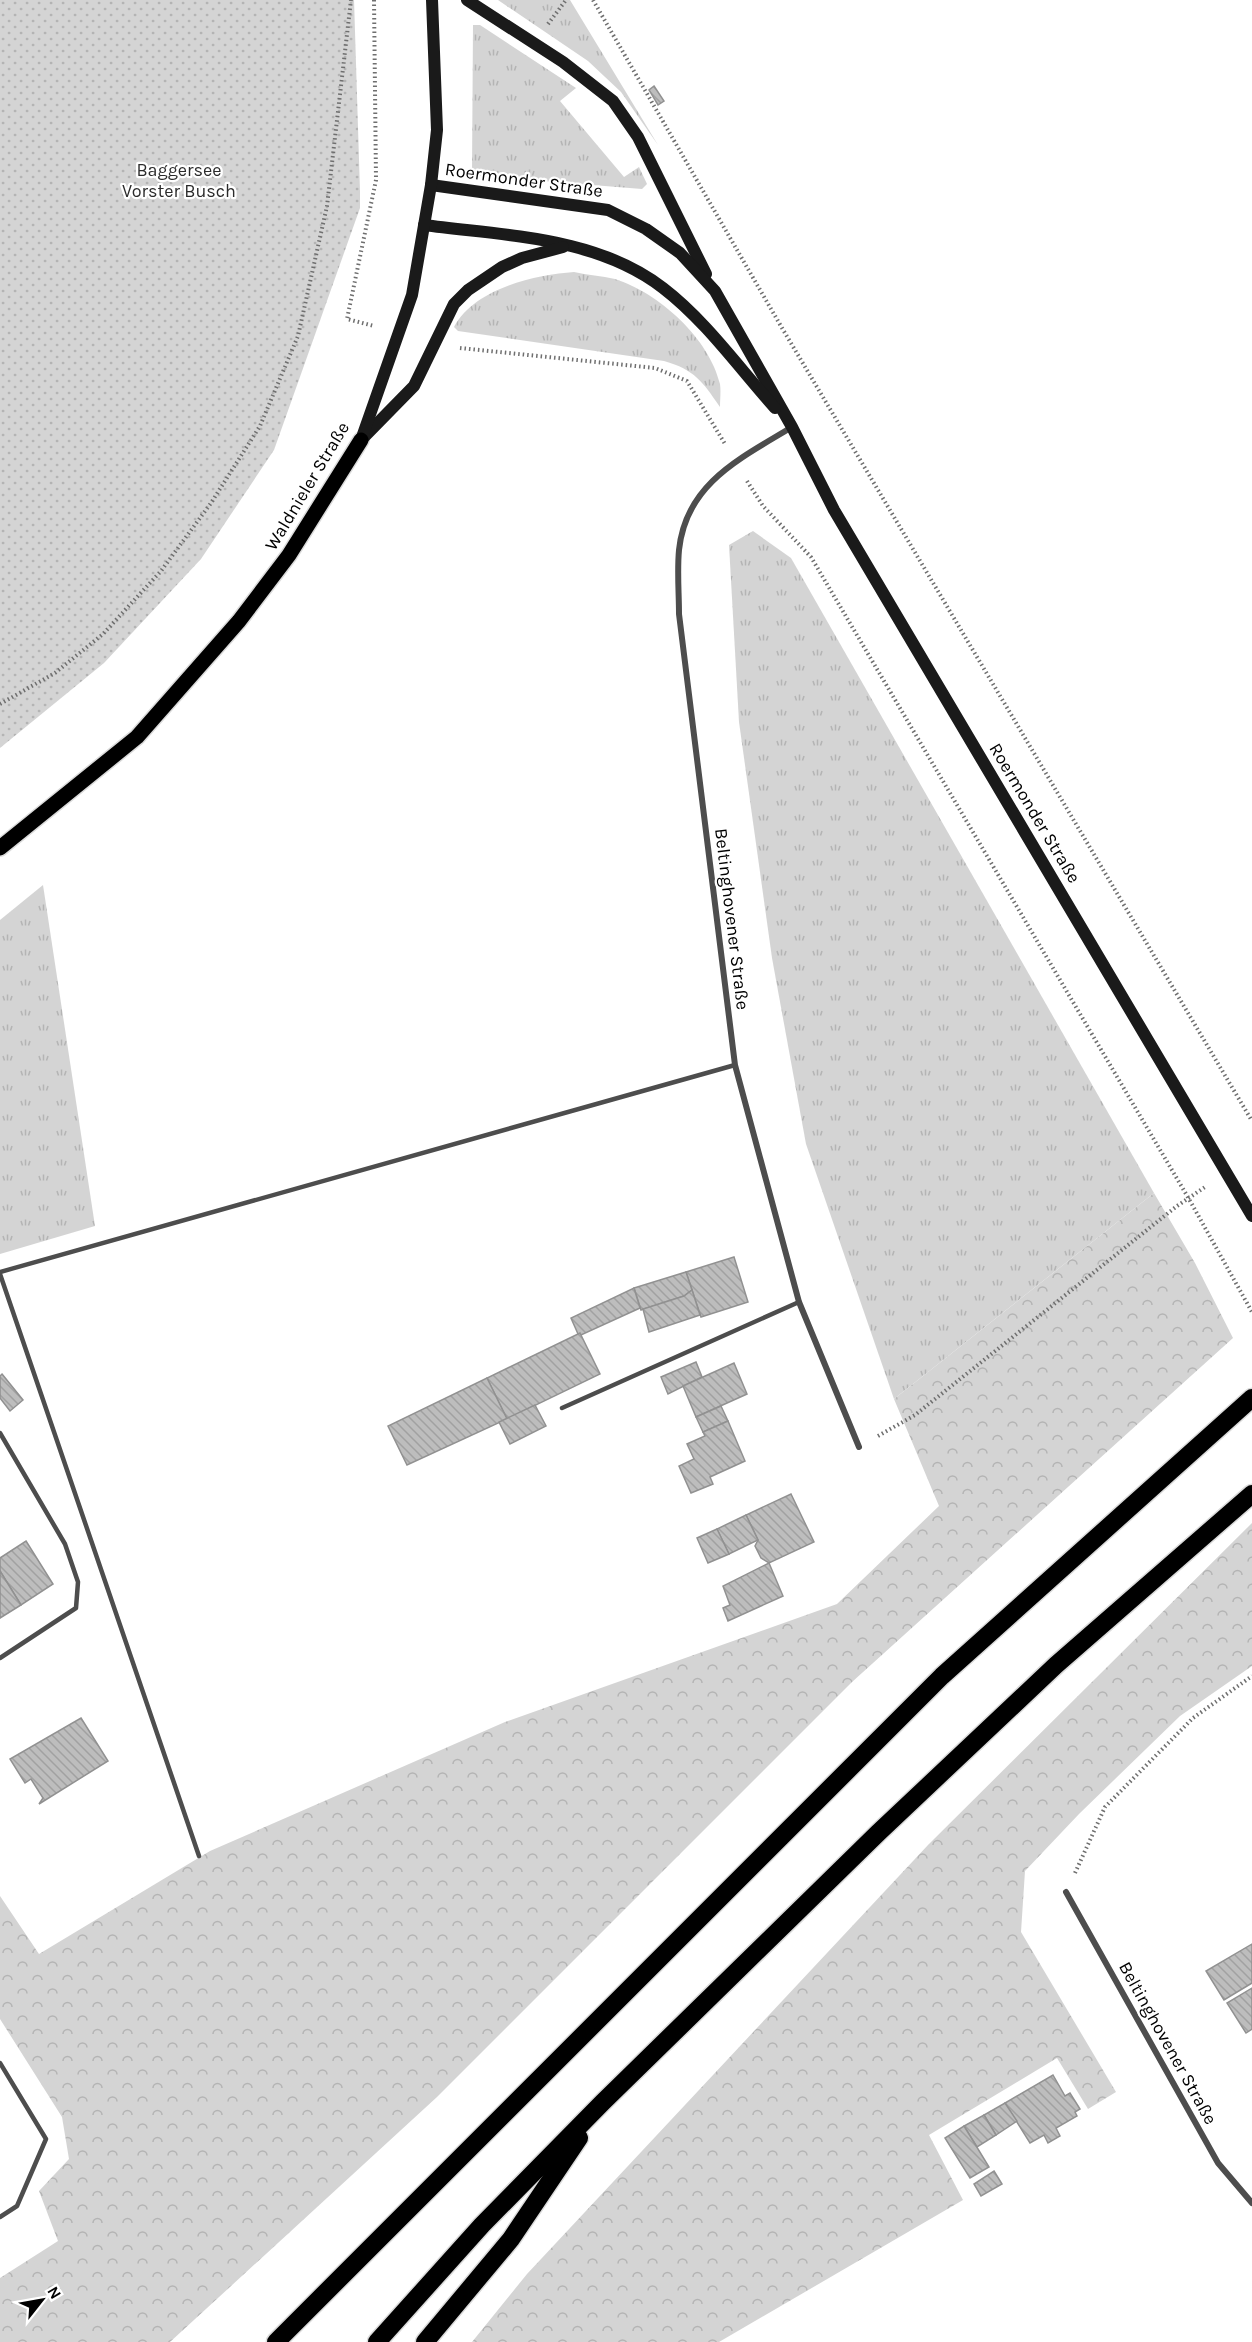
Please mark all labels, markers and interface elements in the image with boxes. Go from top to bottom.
street label: Roermonder Straße [444,158,604,202]
park label: Baggersee Vorster Busch [122,159,236,202]
street label: Waldnieler Straße [260,418,354,554]
street label: Roermonder Straße [985,739,1085,887]
street label: Beltinghovener Straße [710,827,754,1011]
street label: Beltinghovener Straße [1114,1958,1222,2128]
north arrow [12,2270,72,2330]
text: N [43,2283,66,2302]

